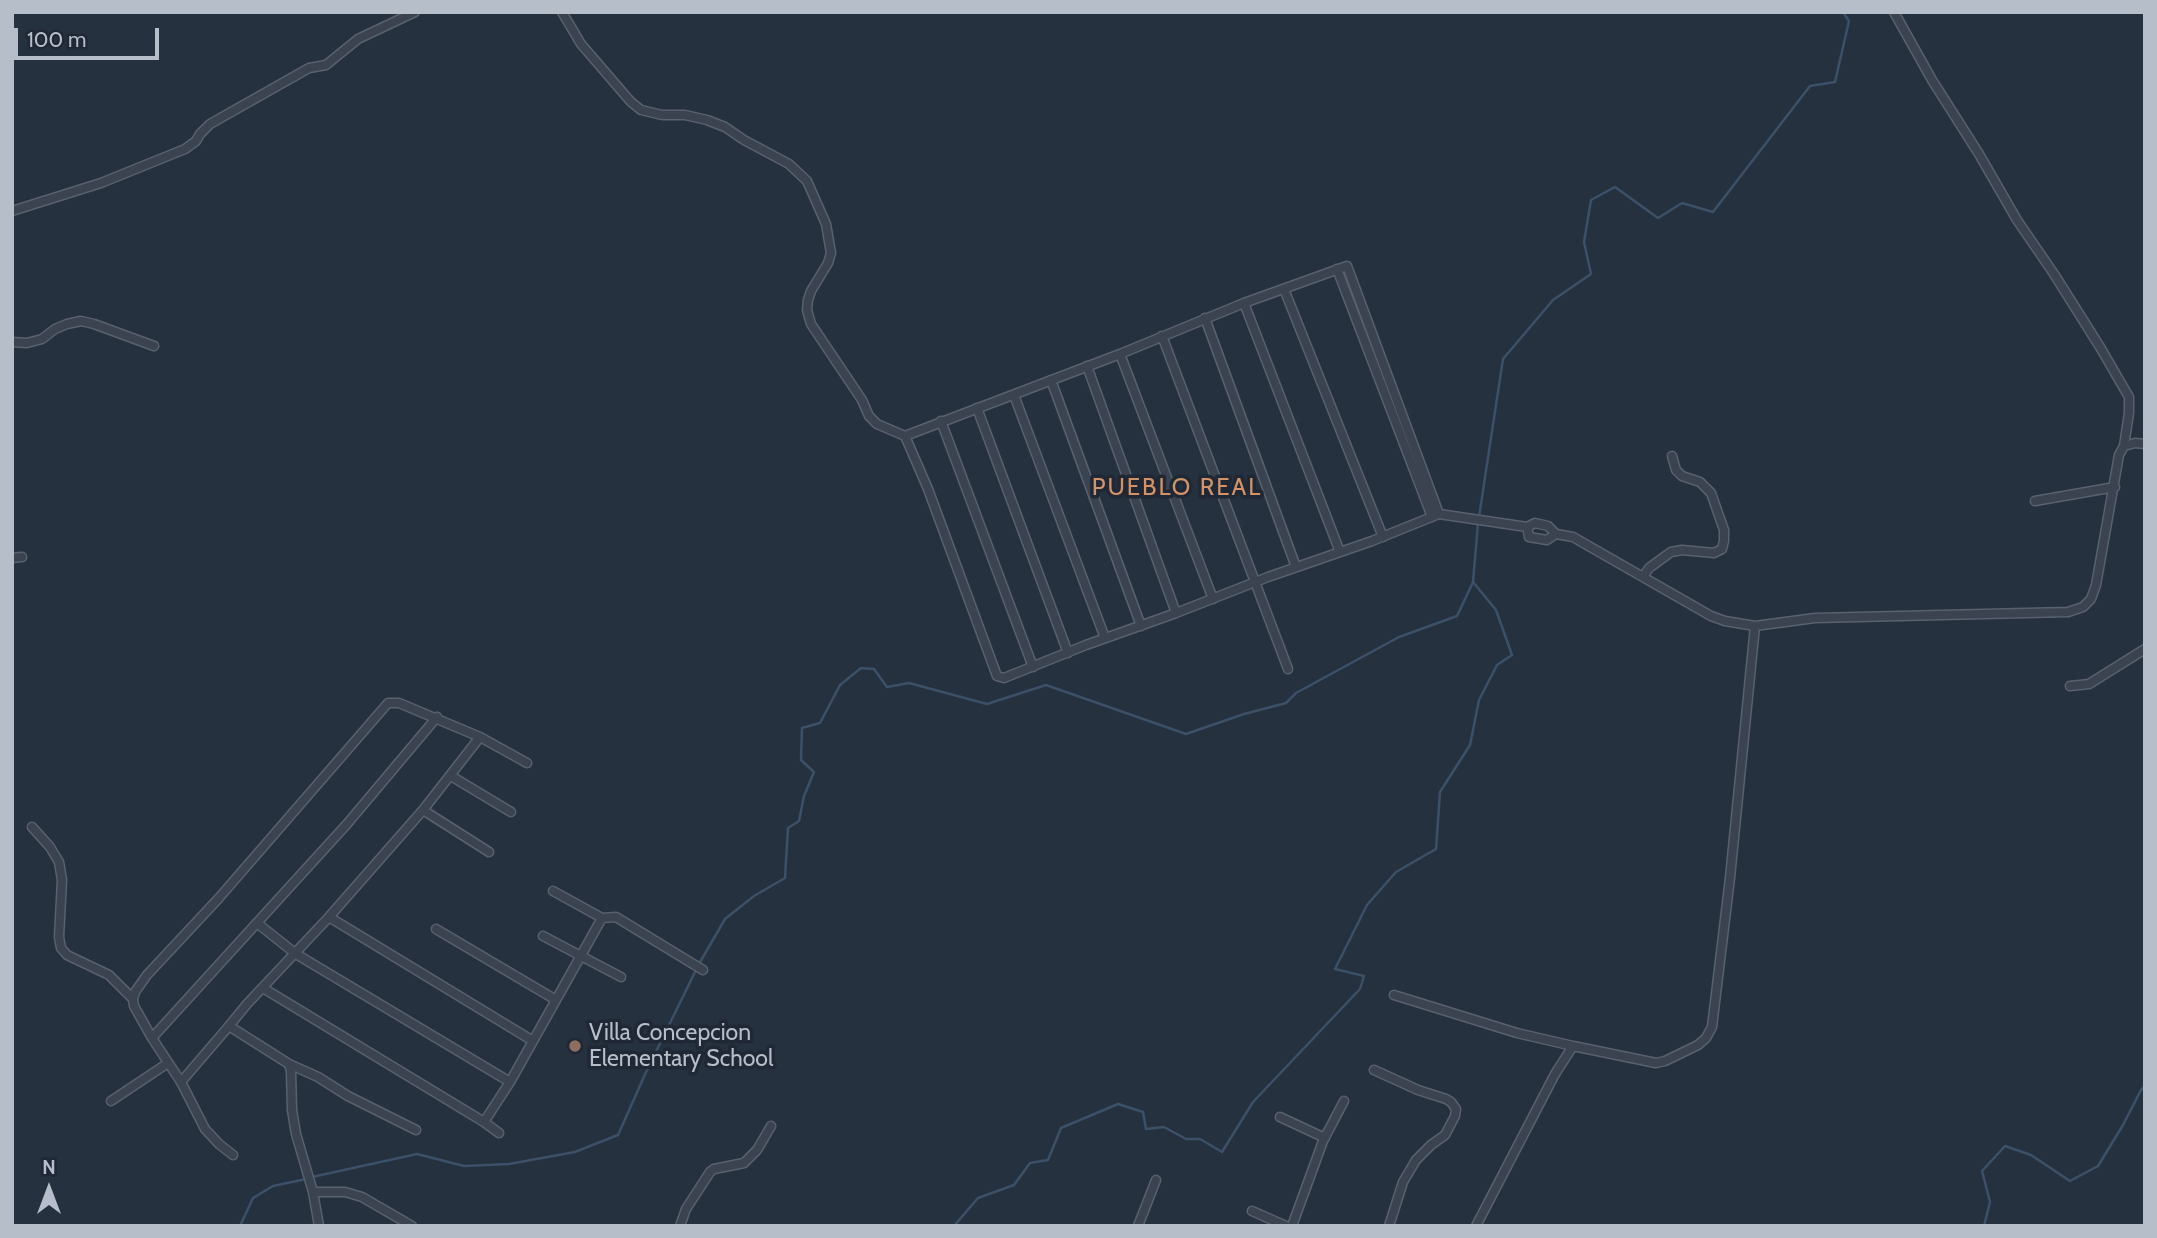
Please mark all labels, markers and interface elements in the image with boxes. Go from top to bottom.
scale bar [18,14,163,58]
text: 100 m [27,27,86,52]
district label: PUEBLO REAL [1093,474,1261,502]
place label: Villa Concepcion Elementary School [589,1019,773,1073]
marker: Villa Concepcion Elementary School [567,1038,583,1054]
north arrow [14,1154,84,1224]
text: N [42,1156,56,1179]

